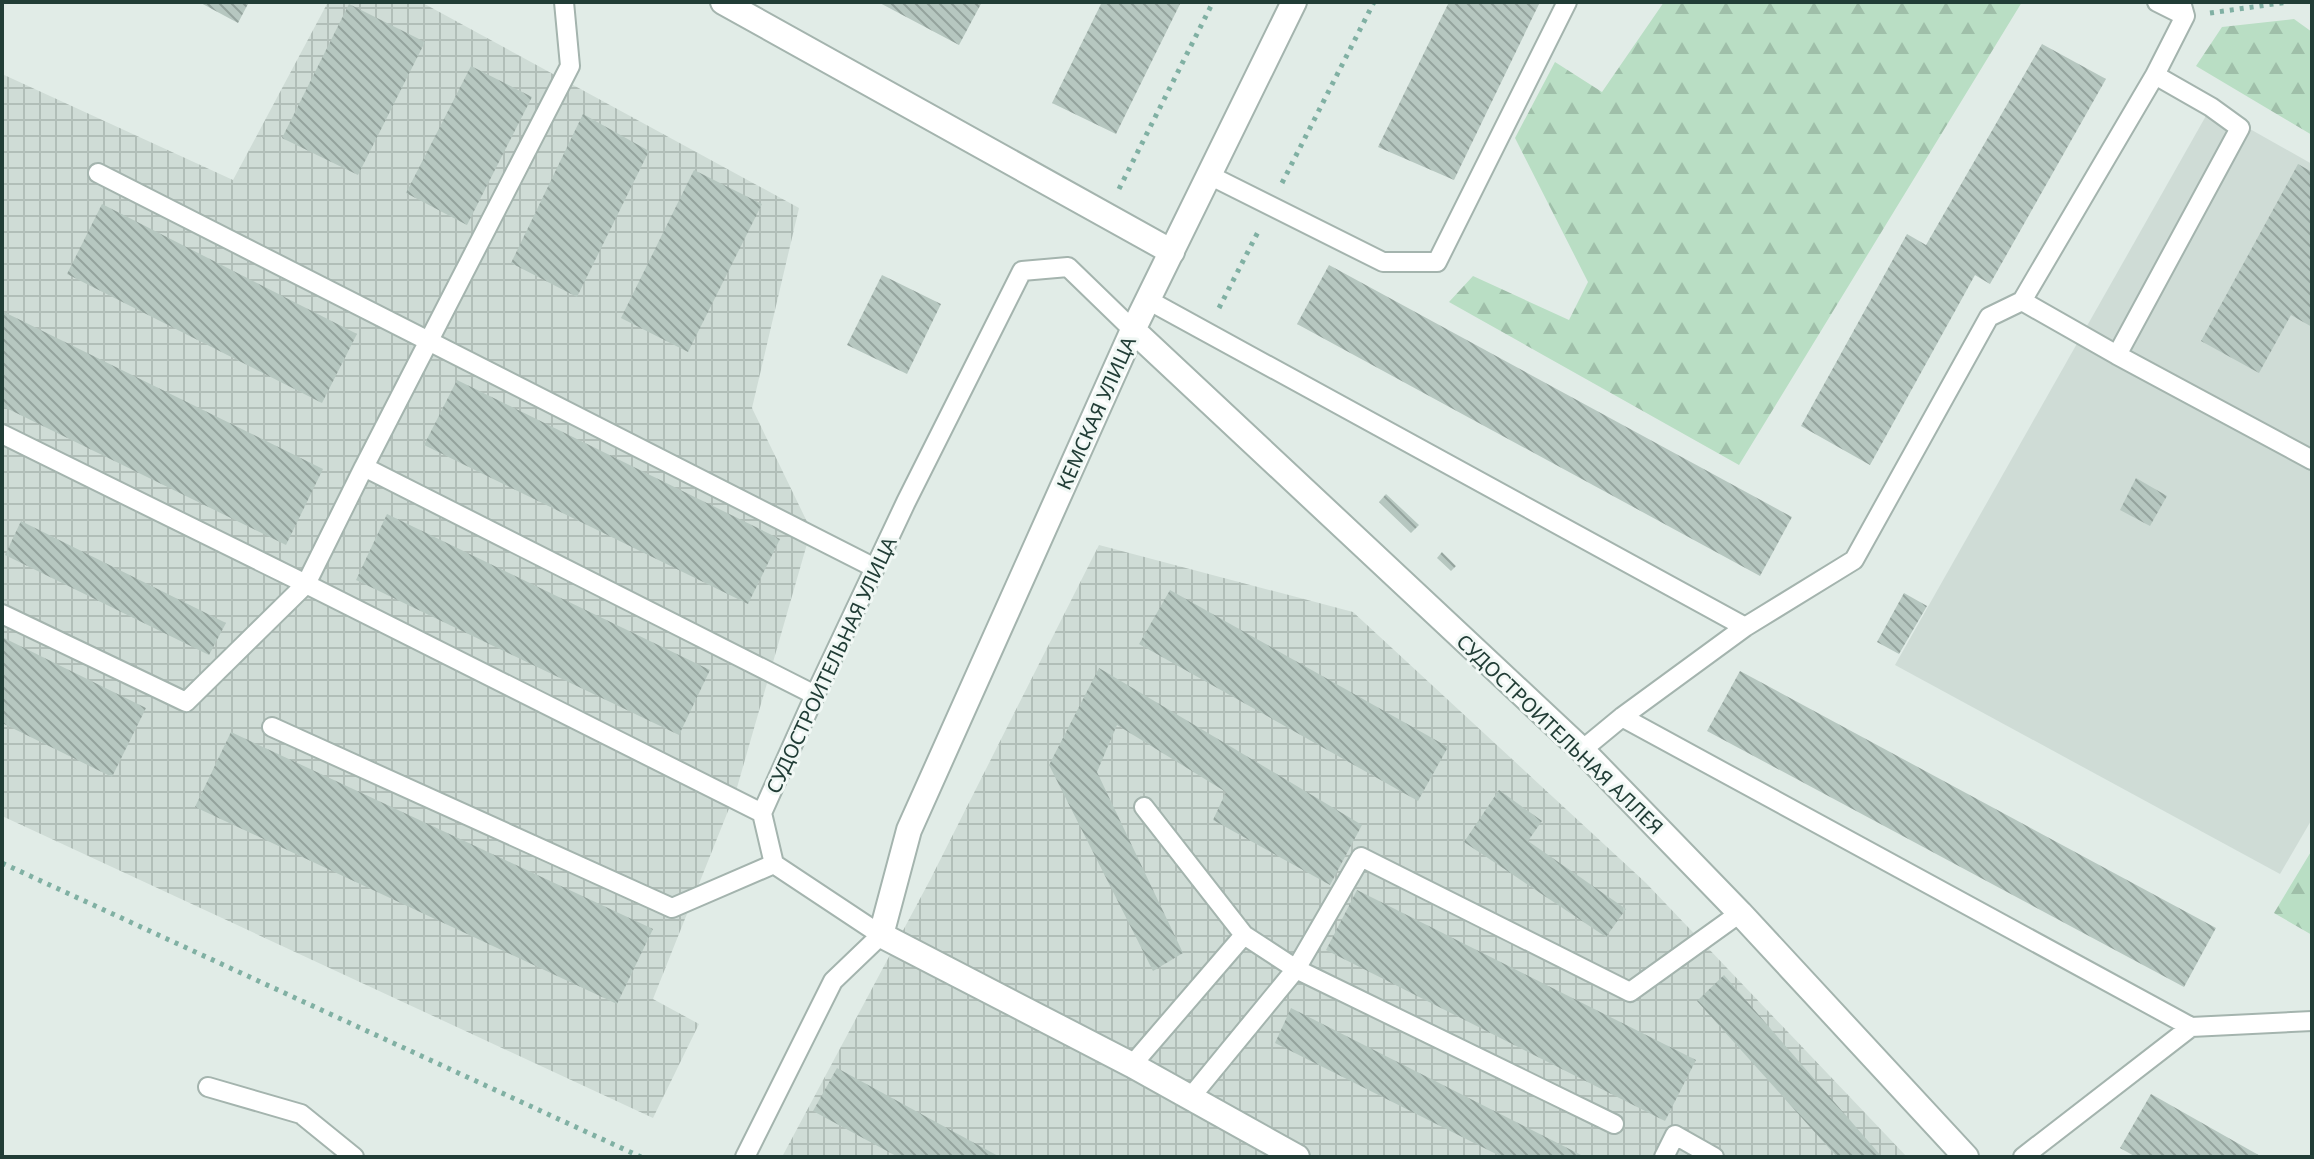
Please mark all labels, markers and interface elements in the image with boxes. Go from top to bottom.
street label: КЕМСКАЯ УЛИЦА [1050,332,1142,494]
street label: СУДОСТРОИТЕЛЬНАЯ УЛИЦА [760,532,903,798]
street label: СУДОСТРОИТЕЛЬНАЯ АЛЛЕЯ [1451,628,1669,840]

